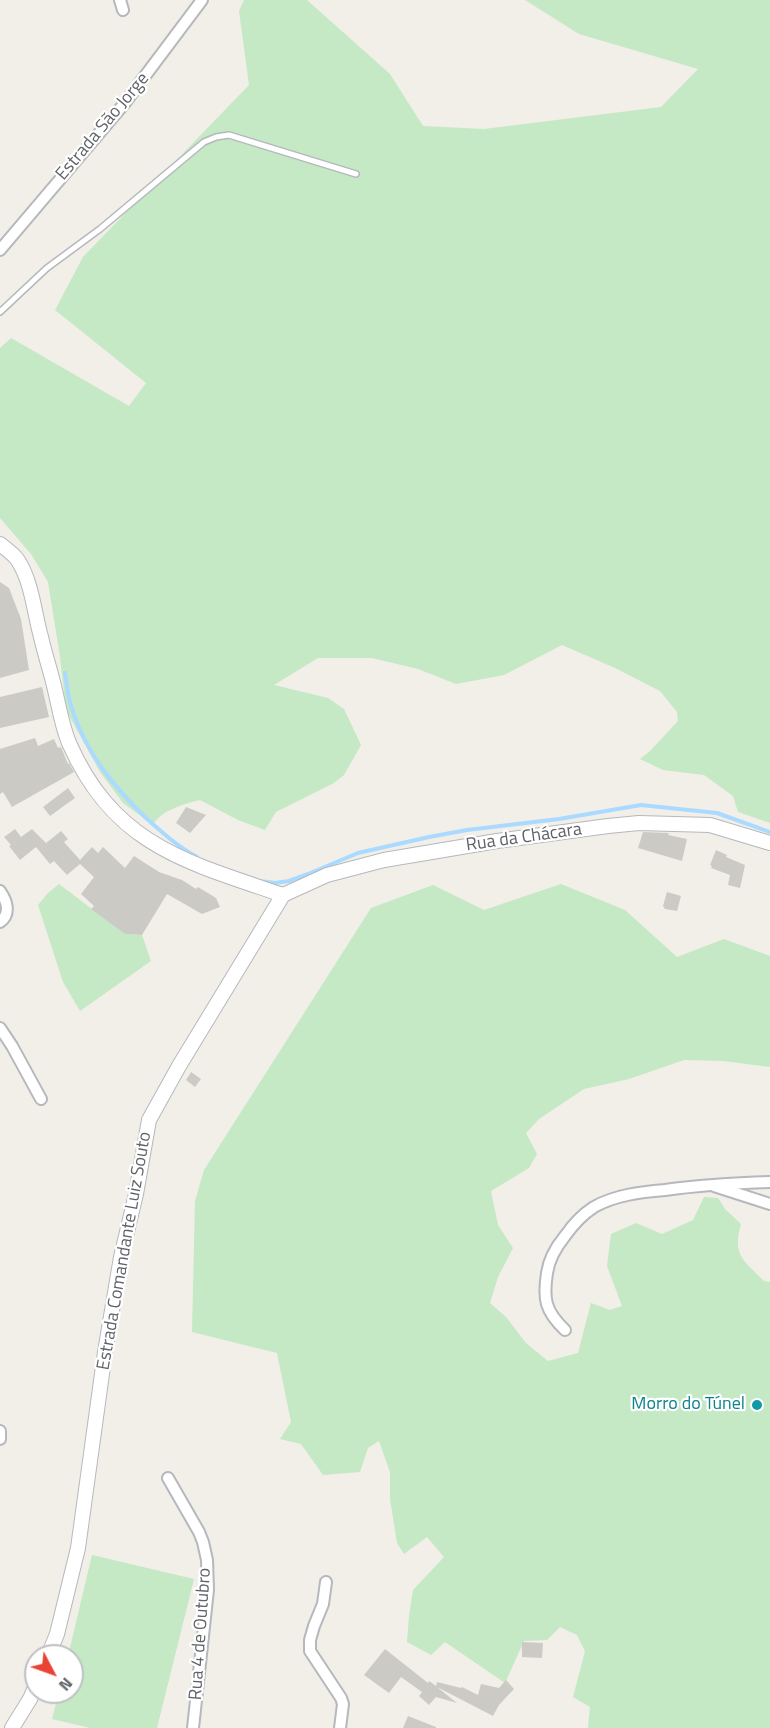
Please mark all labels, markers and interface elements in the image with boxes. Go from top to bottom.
street label: Estrada São Jorge [52,69,154,185]
street label: Rua da Chácara [465,819,583,857]
street label: Estrada Comandante Luiz Souto [93,1130,157,1372]
place label: Morro do Túnel [631,1394,745,1416]
marker: Morro do Túnel [750,1398,764,1412]
street label: Rua 4 de Outubro [186,1567,216,1701]
north arrow [24,1644,84,1704]
text: N [53,1672,79,1697]

